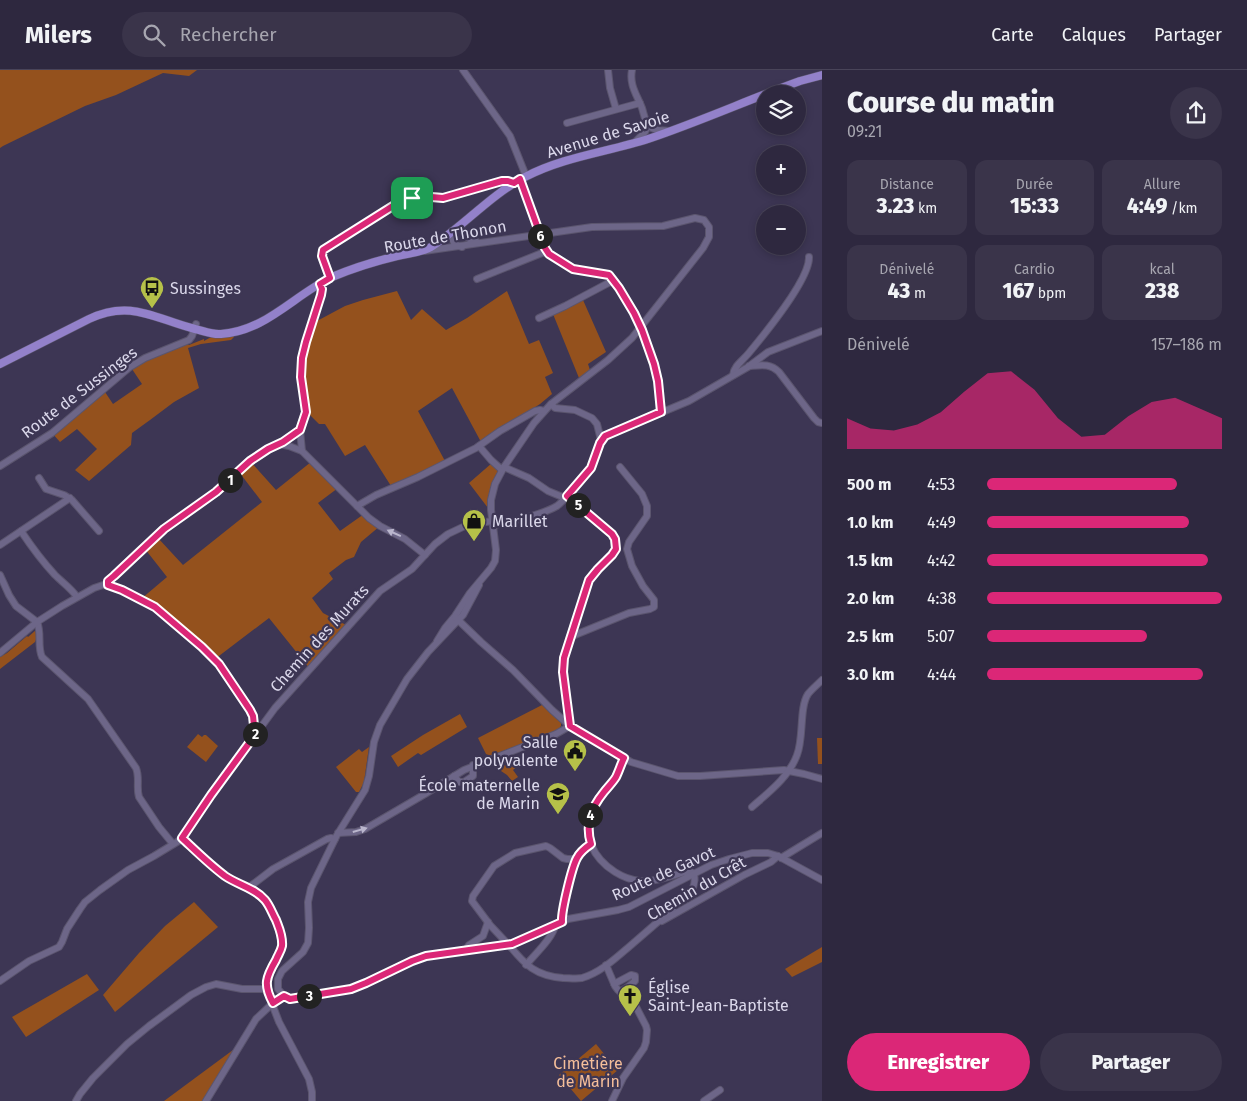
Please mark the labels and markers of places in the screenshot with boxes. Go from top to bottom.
pin [391,177,433,219]
pin: 6 [528,224,552,248]
bus stop icon: Sussinges [139,275,165,309]
place label: Sussinges [170,279,241,298]
pin: 1 [218,468,242,492]
pin: 5 [566,492,590,518]
shop icon: Marillet [461,508,487,542]
place label: Marillet [492,512,548,531]
pin: 2 [242,722,268,746]
place label: Salle polyvalente [474,733,558,770]
public building icon: Salle polyvalente [562,738,588,772]
place label: École maternelle de Marin [419,775,540,813]
school or university icon: École maternelle de Marin [545,781,571,815]
pin: 4 [578,802,602,828]
place label: Église Saint-Jean-Baptiste [648,977,789,1015]
church icon: Église Saint-Jean-Baptiste [617,983,643,1017]
pin: 3 [296,984,322,1008]

